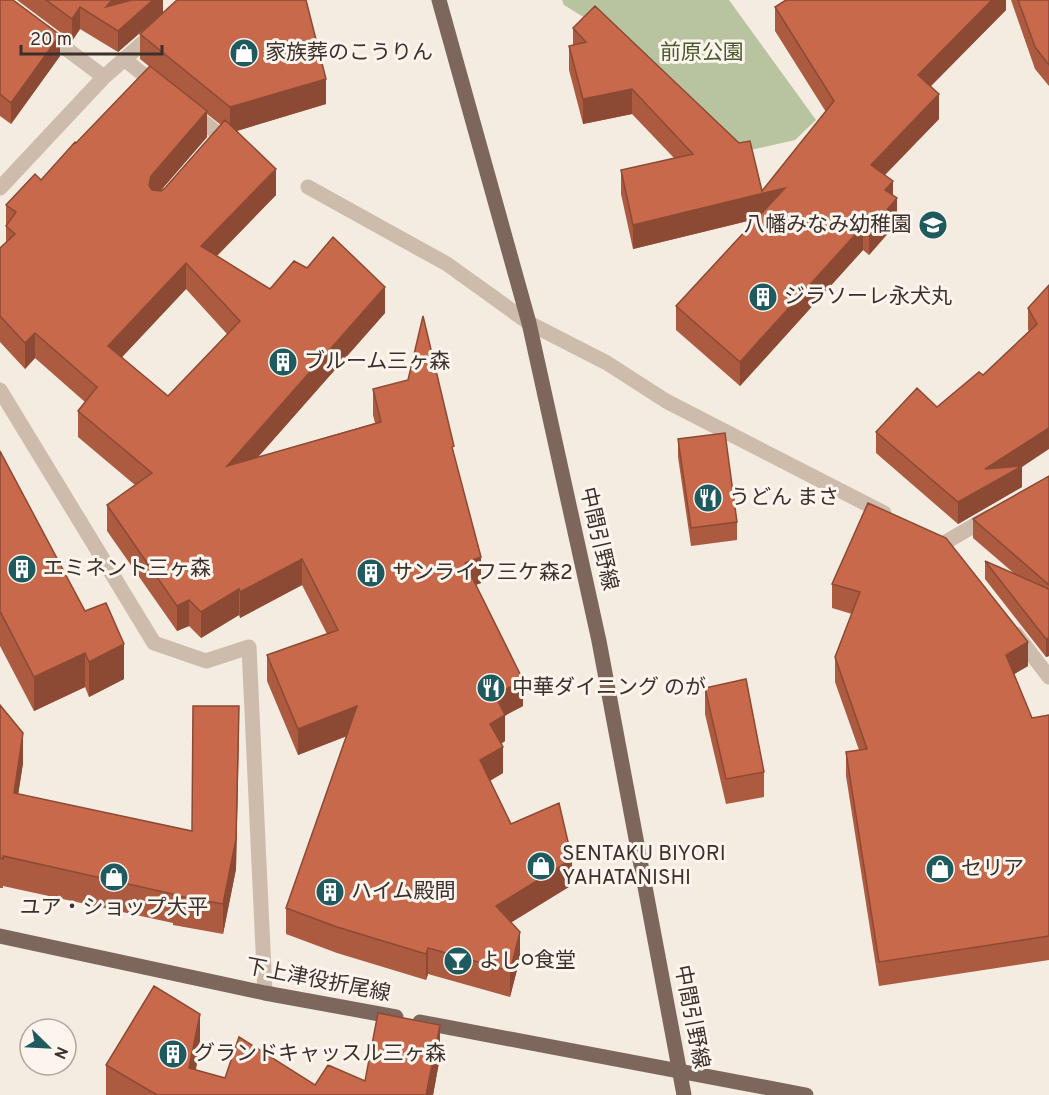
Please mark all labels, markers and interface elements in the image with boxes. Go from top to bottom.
scale bar [21,18,162,56]
text: 20 m [30,29,72,52]
shop icon: 家族葬のこうりん [228,37,260,69]
place label: 家族葬のこうりん [265,40,433,67]
park label: 前原公園 [660,40,744,67]
school or university icon: 八幡みなみ幼稚園 [917,209,949,241]
place label: 八幡みなみ幼稚園 [744,212,912,239]
building icon: ジラソーレ永犬丸 [747,281,779,313]
place label: ジラソーレ永犬丸 [784,284,952,311]
building icon: ブルーム三ヶ森 [267,346,299,378]
place label: ブルーム三ヶ森 [304,349,450,376]
restaurant icon: うどん まさ [692,482,724,514]
street label: 中間引野線 [573,485,623,593]
place label: うどん まさ [729,485,839,512]
building icon: エミネント三ヶ森 [6,553,38,585]
place label: エミネント三ヶ森 [43,556,211,583]
building icon: サンライフ三ケ森2 [355,557,387,589]
place label: サンライフ三ケ森2 [392,560,573,587]
restaurant icon: 中華ダイニング のが [475,672,507,704]
place label: 中華ダイニング のが [512,675,706,702]
place label: SENTAKU BIYORI YAHATANISHI [562,841,726,892]
shop icon: SENTAKU BIYORI YAHATANISHI [525,850,557,882]
shop icon: セリア [924,853,956,885]
place label: セリア [961,856,1024,883]
shop icon: ユア・ショップ大平 [98,861,130,893]
building icon: ハイム殿問 [314,876,346,908]
place label: ハイム殿問 [351,879,455,906]
place label: ユア・ショップ大平 [20,895,209,922]
bar icon: よし○食堂 [442,945,474,977]
place label: よし○食堂 [479,948,576,975]
street label: 下上津役折尾線 [243,954,393,1008]
street label: 中間引野線 [668,963,714,1071]
north arrow [18,1017,78,1077]
building icon: グランドキャッスル三ヶ森 [157,1038,189,1070]
place label: グランドキャッスル三ヶ森 [194,1041,446,1068]
text: N [48,1043,71,1062]

